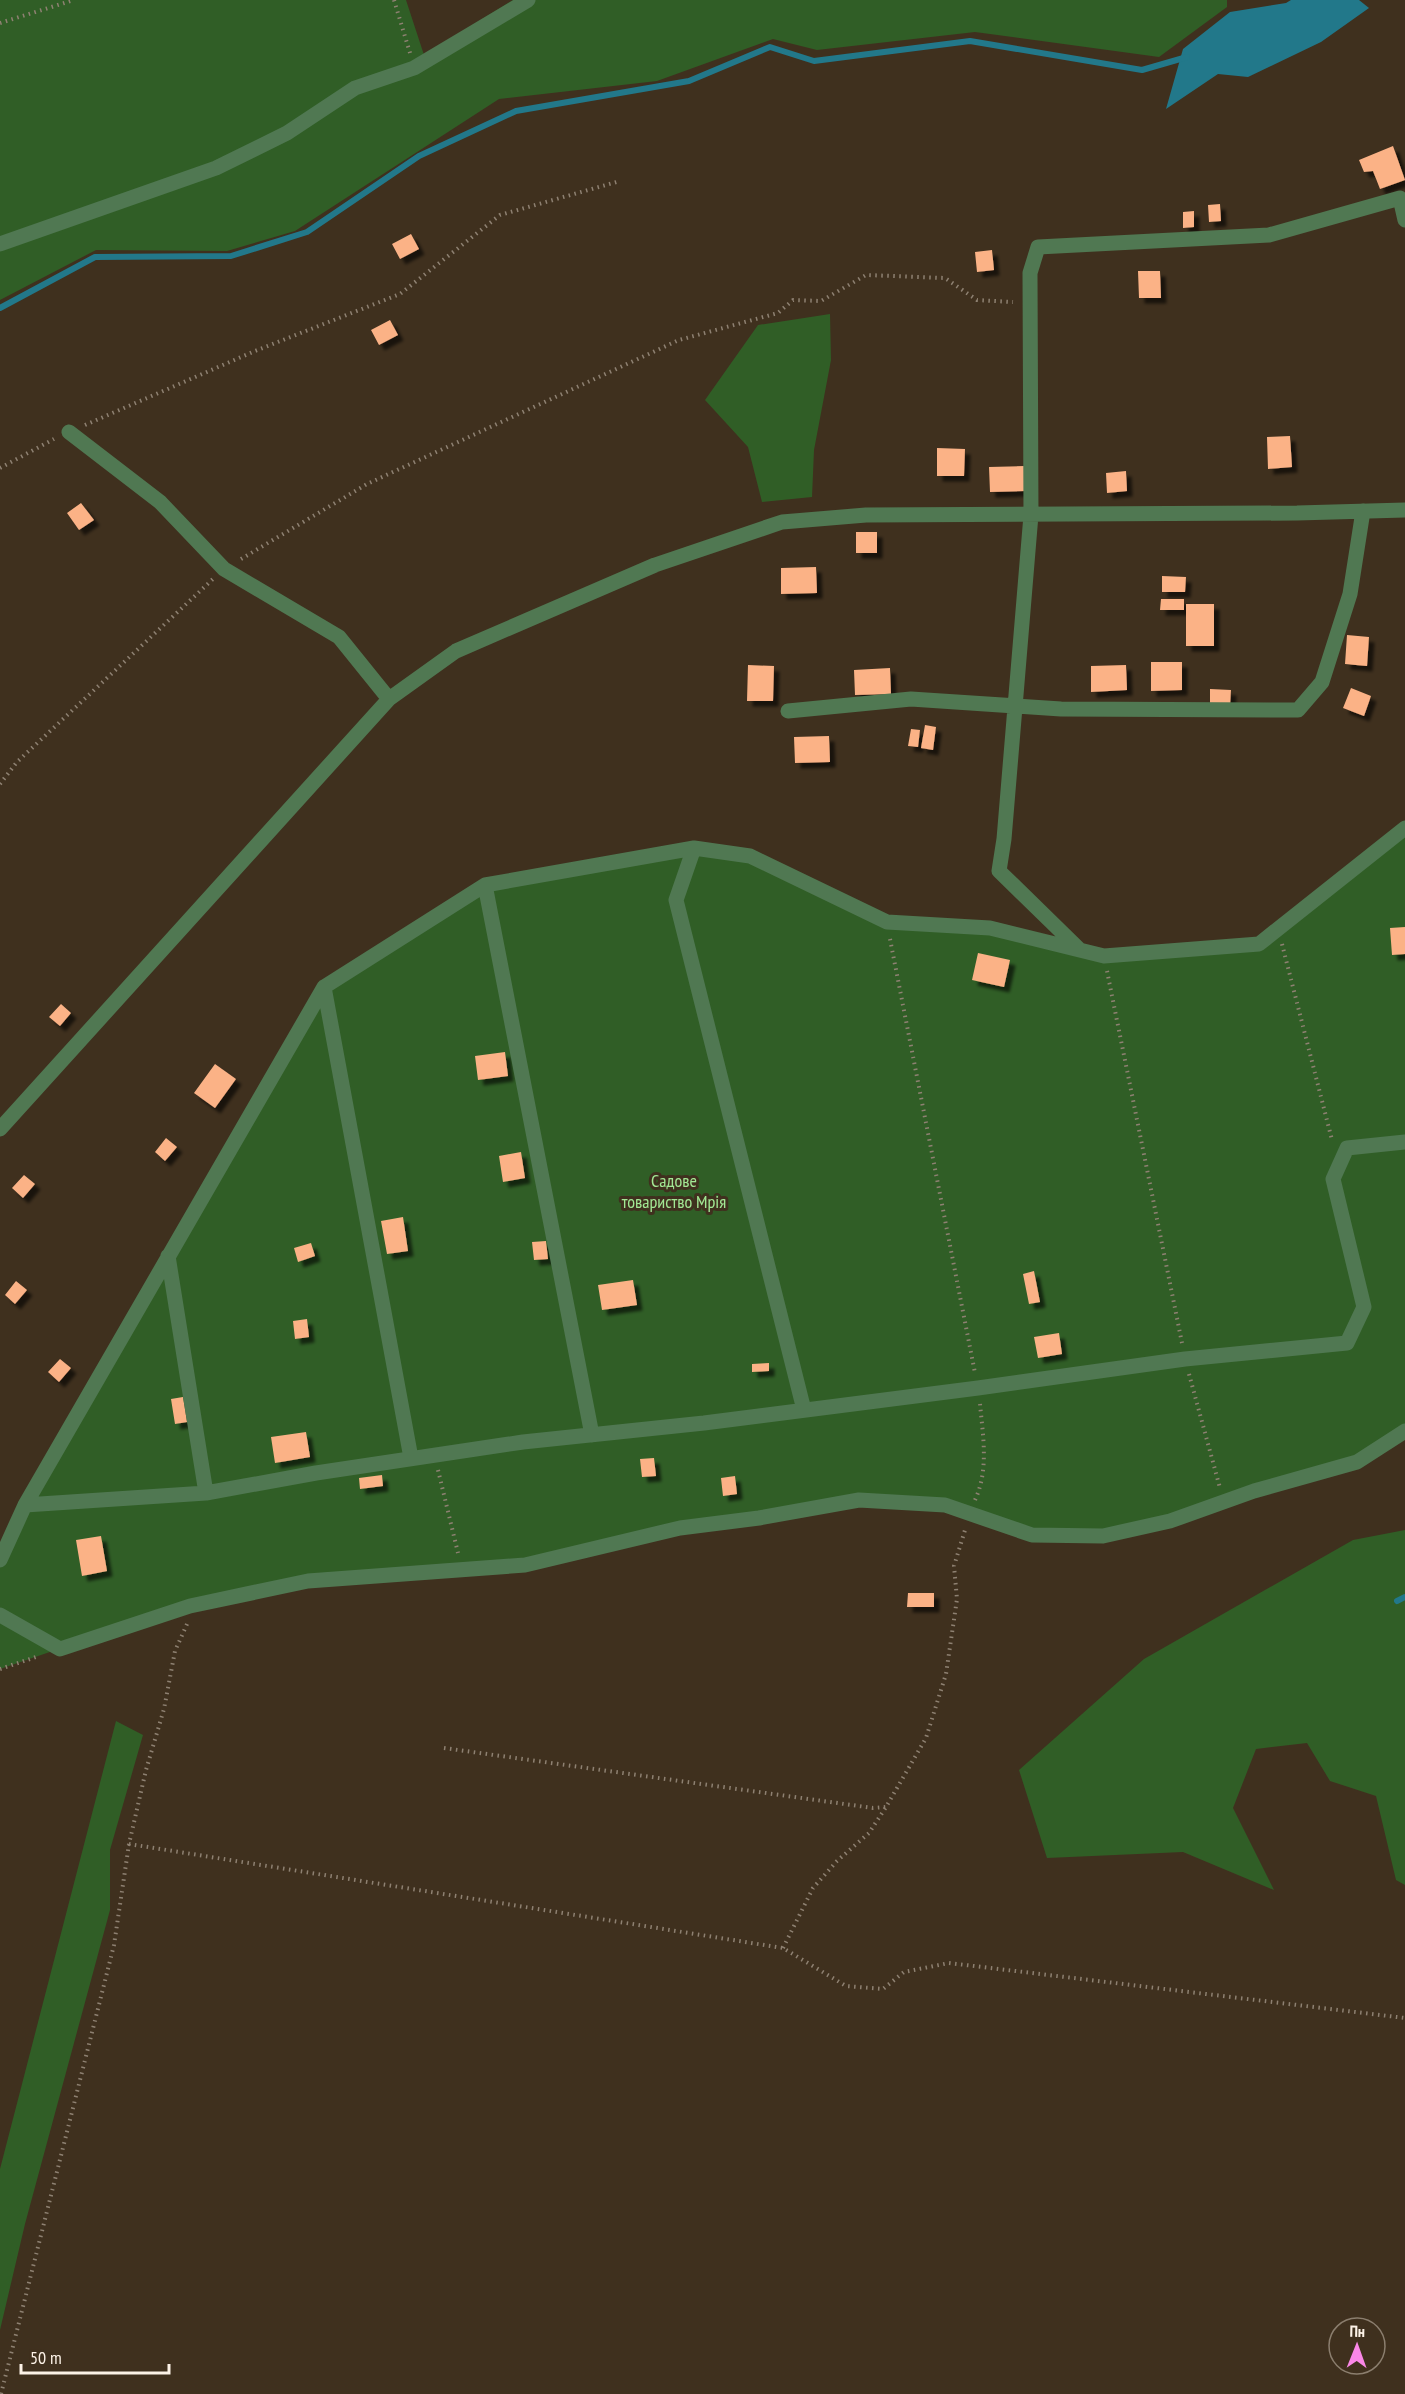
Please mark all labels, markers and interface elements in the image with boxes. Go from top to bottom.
park label: Садове товариство Мрія [622,1169,726,1213]
north arrow [1327,2316,1387,2376]
text: Пн [1349,2321,1365,2341]
scale bar [21,2337,170,2375]
text: 50 m [30,2346,62,2369]

